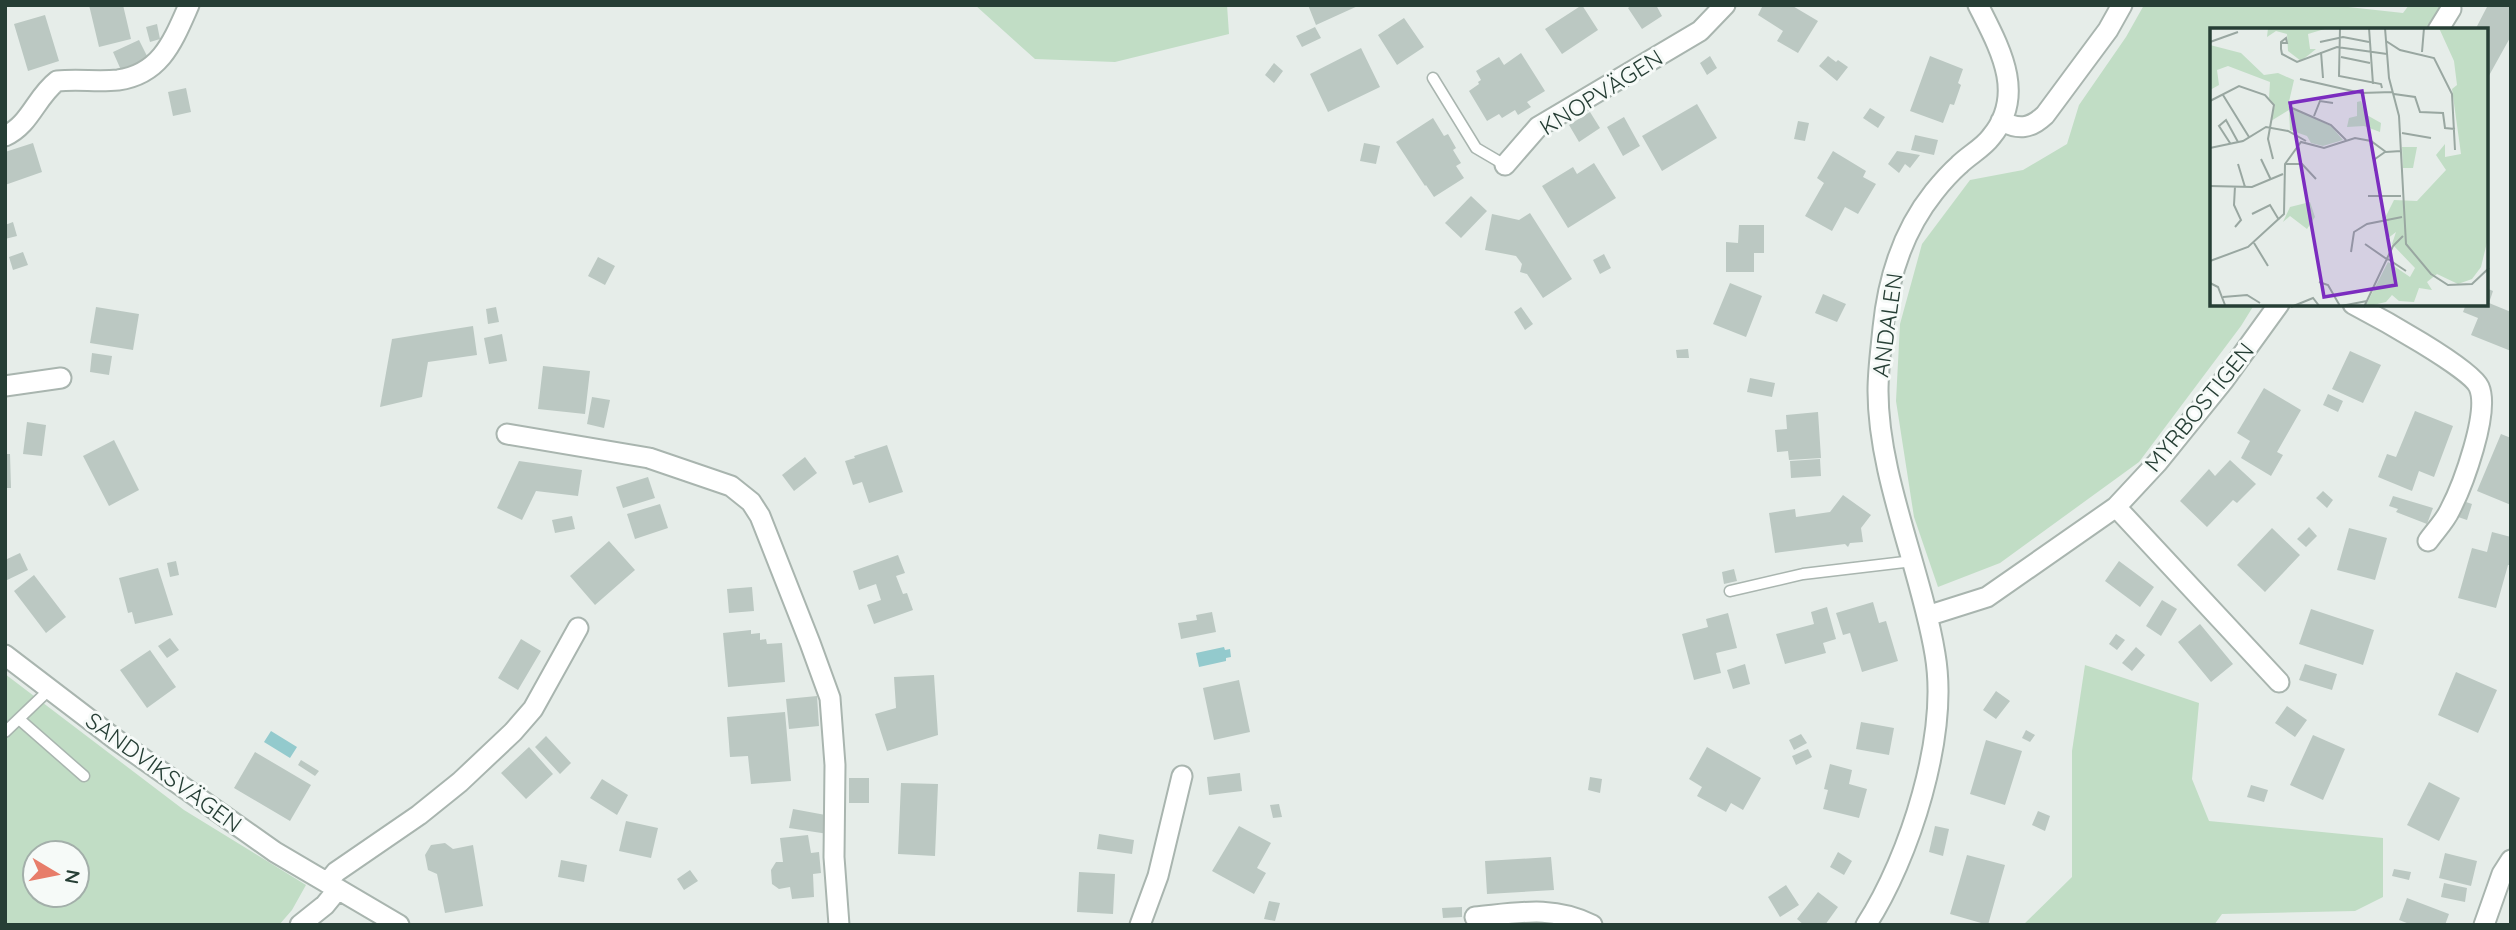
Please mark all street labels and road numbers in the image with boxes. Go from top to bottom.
street label: KNOPVÄGEN [1534,43,1668,141]
street label: ANDALEN [1865,271,1909,379]
street label: MYRBOSTIGEN [2138,336,2260,478]
street label: SANDVIKSVÄGEN [80,706,248,838]

